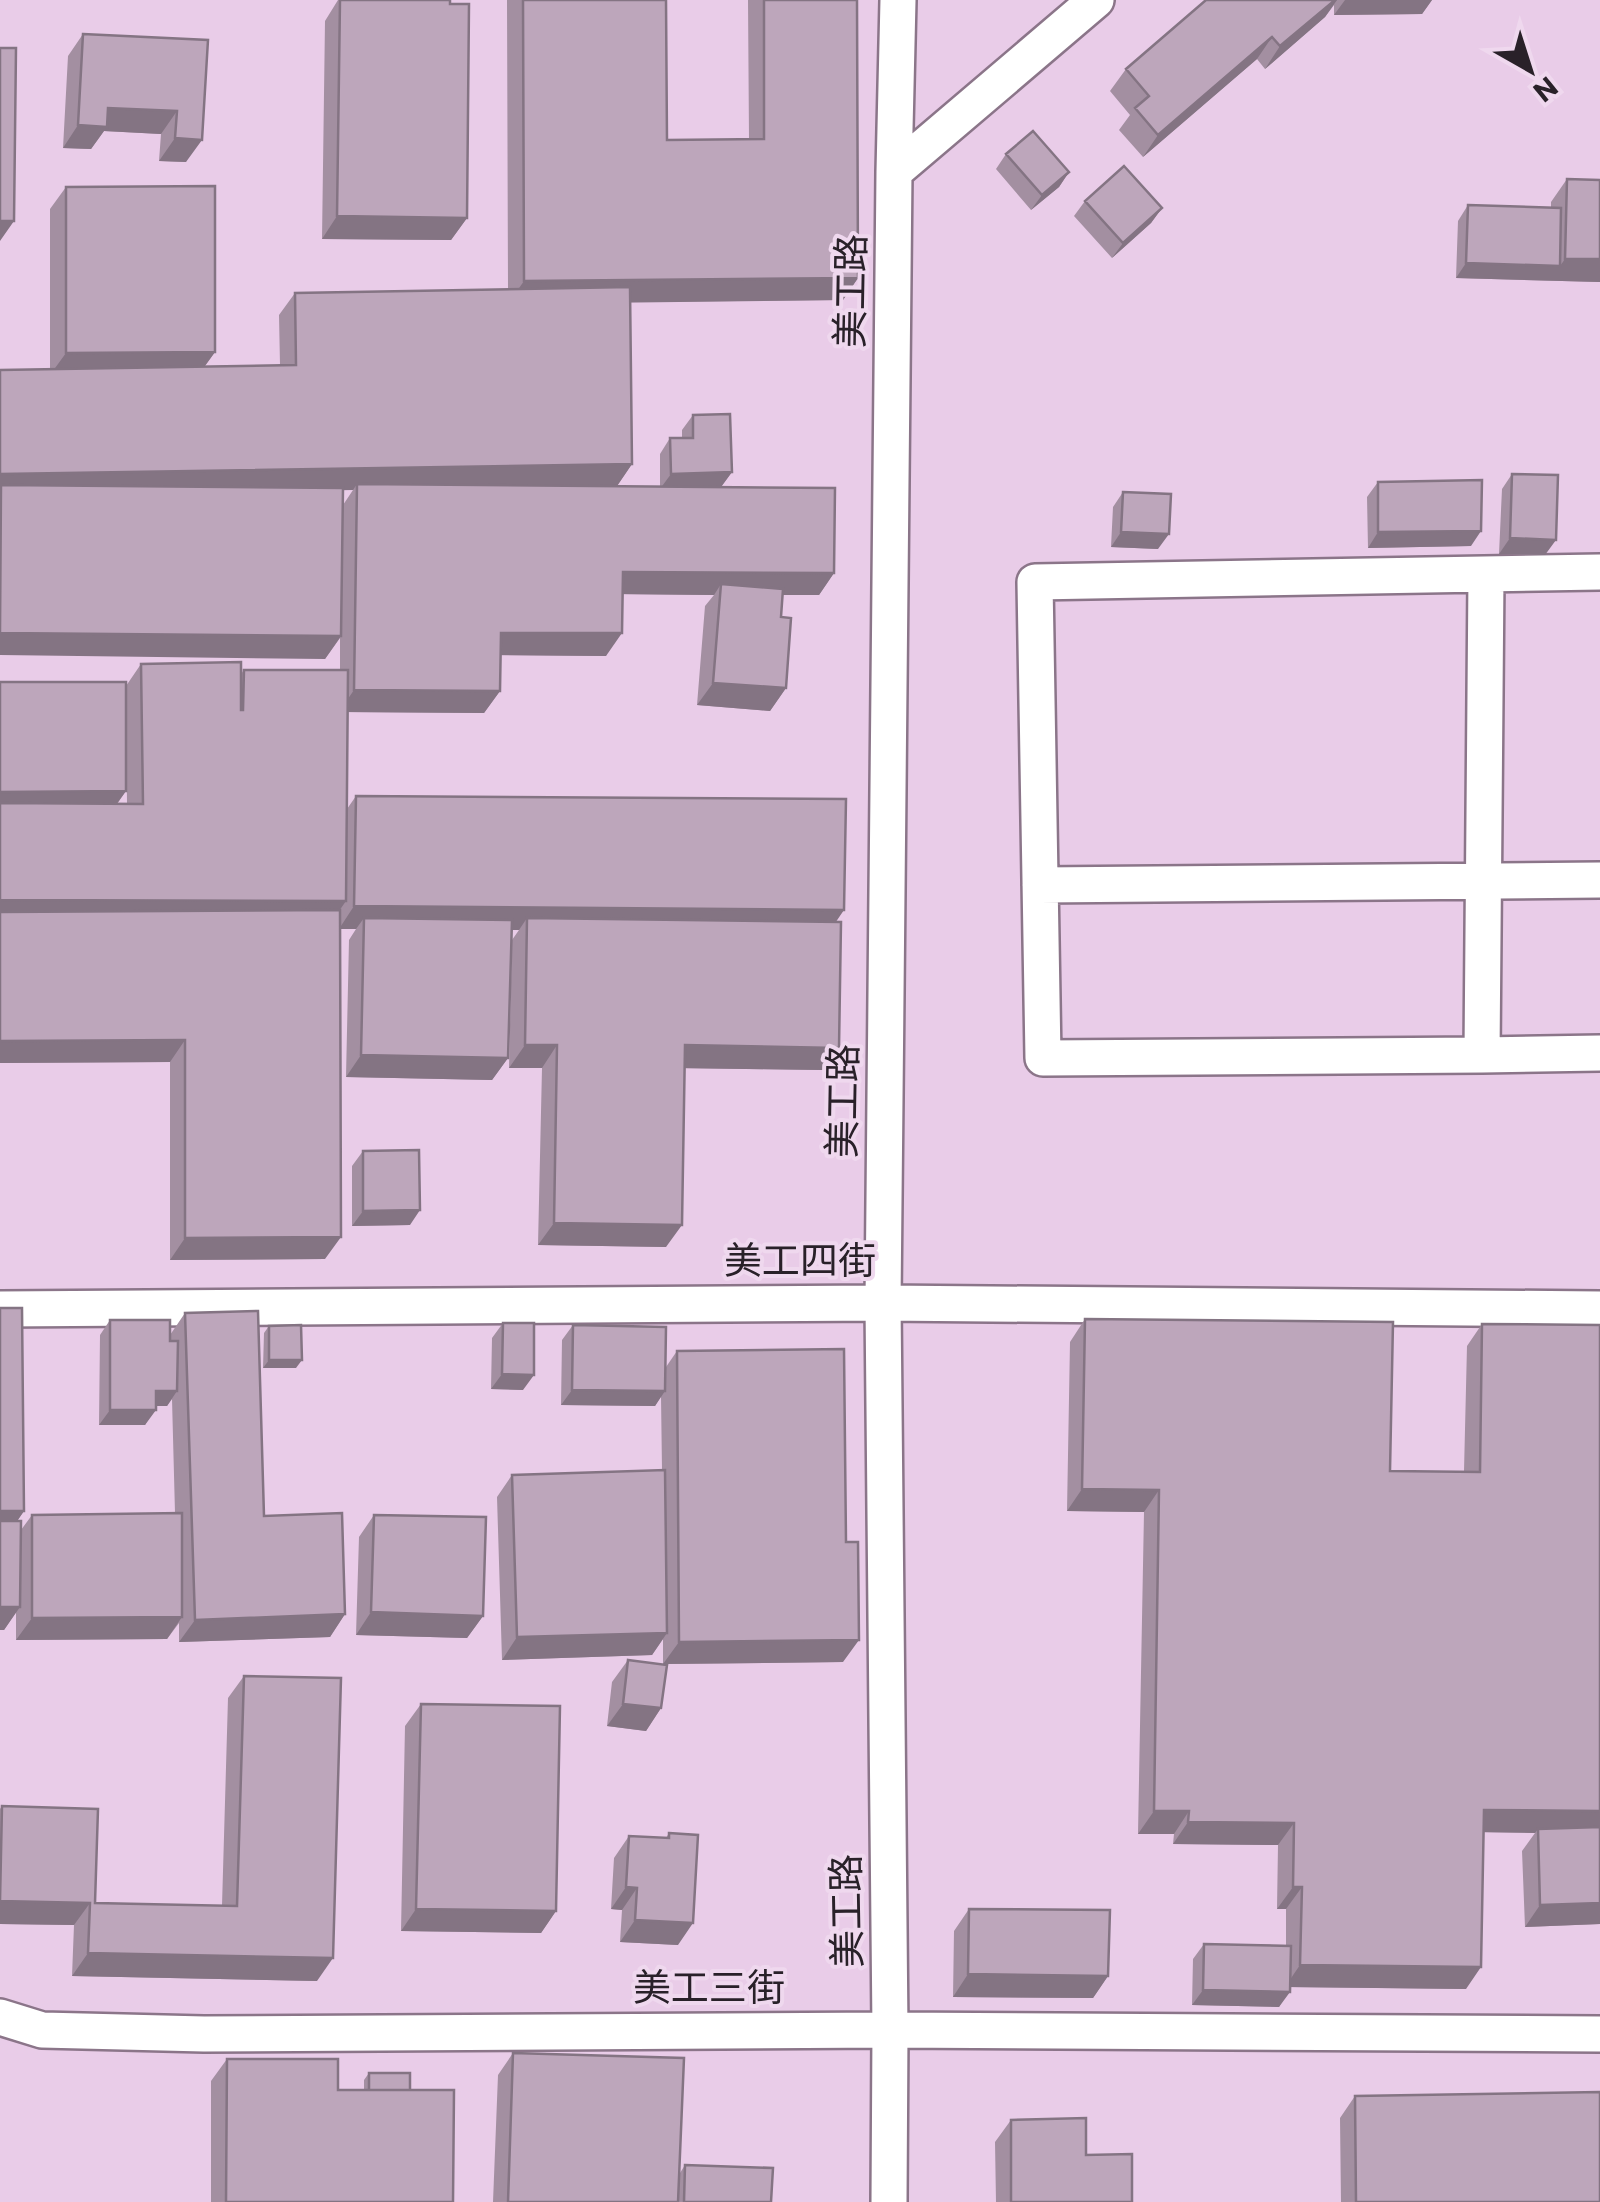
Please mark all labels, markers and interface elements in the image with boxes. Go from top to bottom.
north arrow [1480,20,1580,120]
text: N [1528,70,1565,110]
street label: 美工路 [824,234,873,348]
street label: 美工路 [816,1044,865,1158]
street label: 美工四街 [724,1235,876,1282]
street label: 美工路 [820,1854,869,1968]
street label: 美工三街 [633,1962,785,2009]

